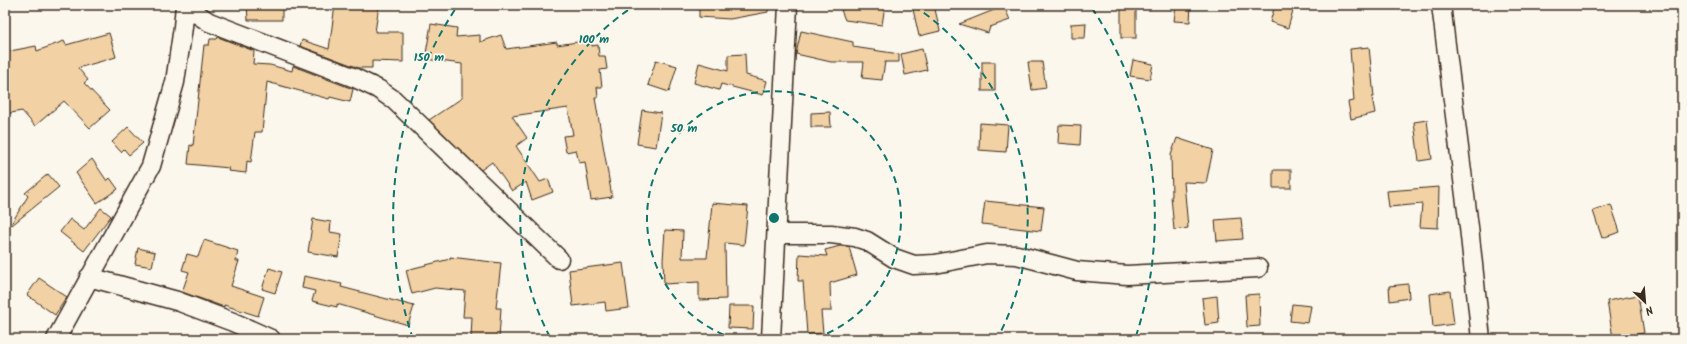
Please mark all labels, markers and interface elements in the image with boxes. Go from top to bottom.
text: 100 m [579,30,609,49]
text: 150 m [414,48,444,67]
text: 50 m [670,119,698,138]
centre of rings [767,211,781,225]
north arrow [1625,282,1665,322]
text: N [1642,300,1656,320]

